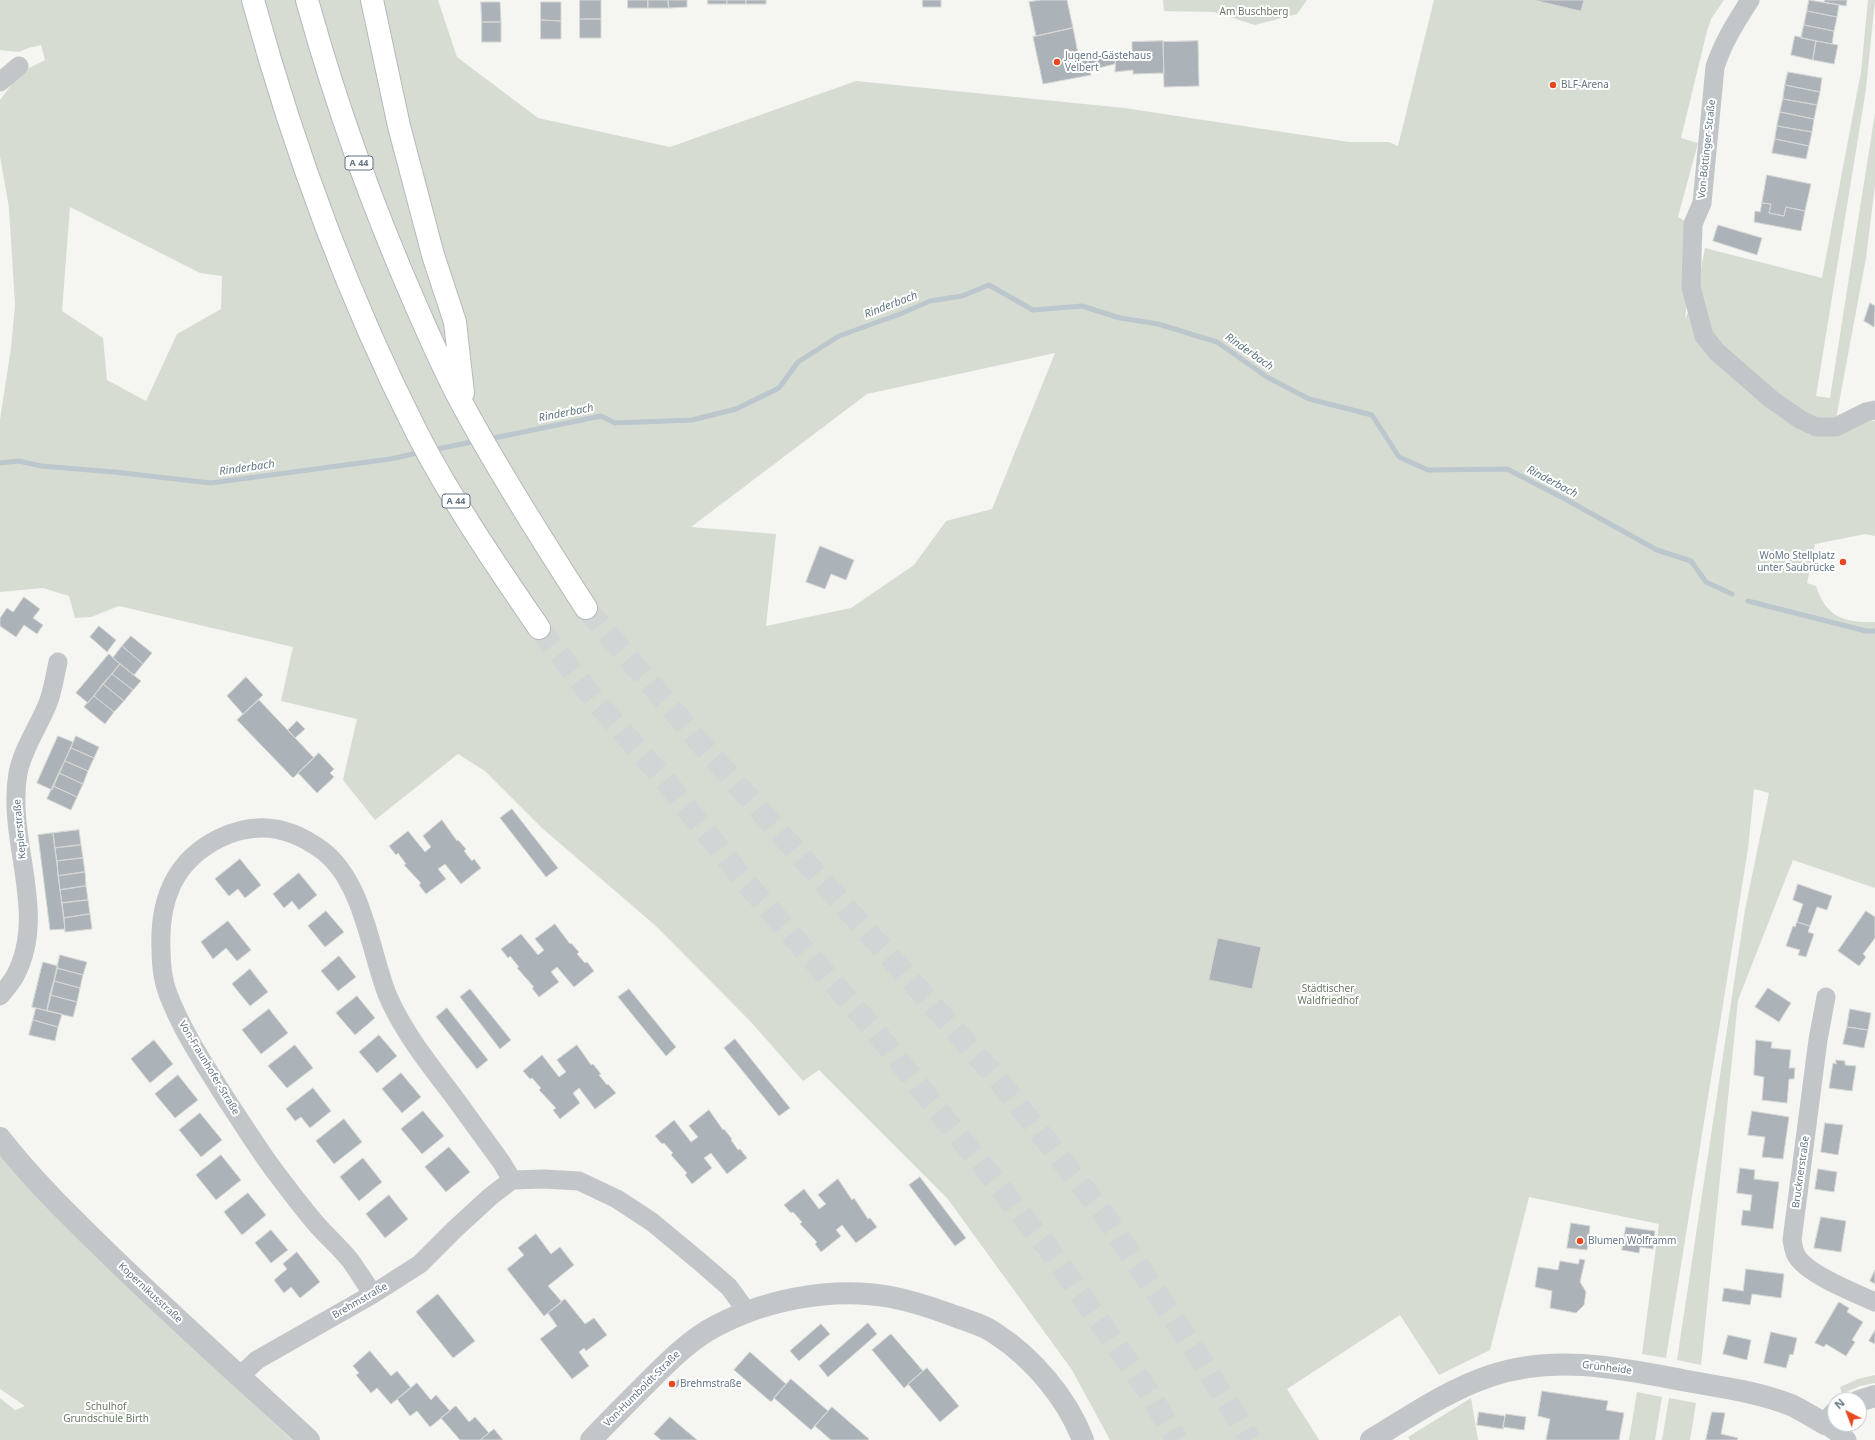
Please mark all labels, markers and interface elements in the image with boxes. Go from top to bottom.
park label: Am Buschberg [1220,6,1288,18]
place label: Jugend-Gästehaus Velbert [1065,50,1151,74]
marker: Jugend-Gästehaus Velbert [1052,57,1062,67]
place label: BLF-Arena [1561,79,1609,91]
marker: BLF-Arena [1548,80,1558,90]
street label: Von-Böttinger-Straße [1696,99,1718,199]
road number: A 44 [345,156,373,170]
water label: Rinderbach [863,289,919,321]
water label: Rinderbach [1222,331,1276,373]
water label: Rinderbach [537,401,595,425]
water label: Rinderbach [218,458,276,478]
water label: Rinderbach [1524,463,1580,501]
road number: A 44 [442,494,470,508]
place label: WoMo Stellplatz unter Saubrücke [1757,550,1835,574]
marker: WoMo Stellplatz unter Saubrücke [1838,557,1848,567]
street label: Keplerstraße [11,798,29,860]
park label: Städtischer Waldfriedhof [1297,983,1359,1006]
street label: Von-Fraunhofer-Straße [176,1019,242,1117]
street label: Brucknerstraße [1790,1135,1812,1209]
place label: Blumen Wolframm [1588,1235,1676,1247]
marker: Blumen Wolframm [1575,1236,1585,1246]
street label: Kopernikusstraße [116,1260,184,1326]
street label: Brehmstraße [330,1280,390,1322]
street label: Von-Humboldt-Straße [602,1349,682,1429]
street label: Grünheide [1581,1359,1633,1377]
place label: Brehmstraße [680,1378,741,1390]
marker: Brehmstraße [667,1379,677,1389]
north arrow [1827,1392,1867,1432]
text: N [1831,1395,1848,1412]
park label: Schulhof Grundschule Birth [63,1401,149,1424]

